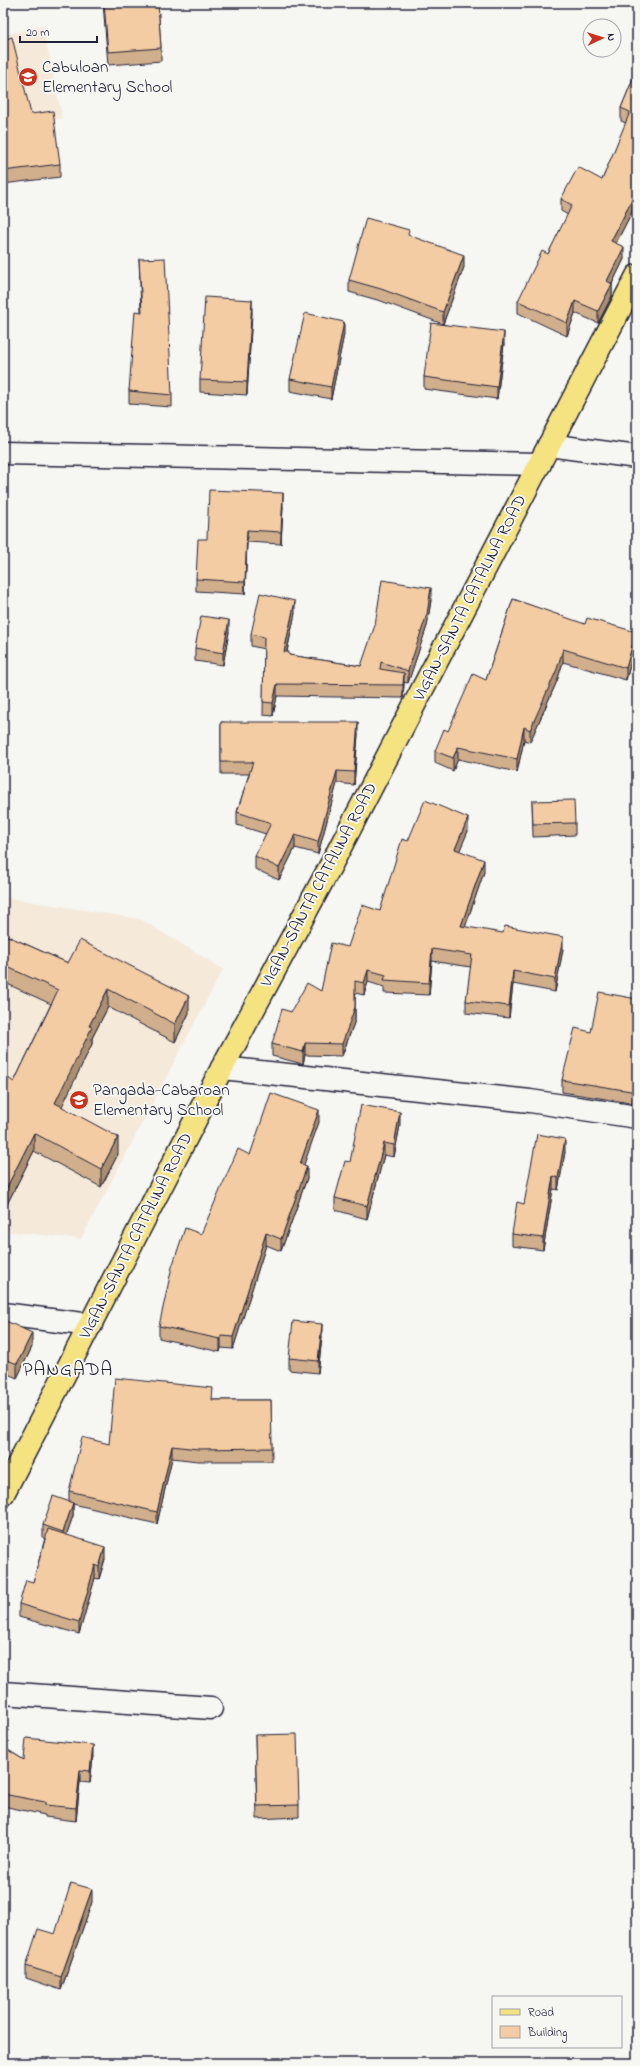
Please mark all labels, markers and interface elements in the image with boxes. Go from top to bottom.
scale bar [20,18,97,44]
north arrow [582,18,622,58]
text: 20 m [26,24,49,42]
text: N [603,33,619,42]
place label: Cabuloan Elementary School [42,55,173,101]
school or university icon: Cabuloan Elementary School [17,66,39,88]
street label: VIGAN-SANTA CATALINA ROAD [407,491,533,706]
street label: VIGAN-SANTA CATALINA ROAD [254,778,384,993]
place label: Pangada-Cabaroan Elementary School [93,1078,230,1124]
school or university icon: Pangada-Cabaroan Elementary School [68,1089,90,1111]
street label: VIGAN-SANTA CATALINA ROAD [73,1129,199,1344]
district label: PANGADA [23,1357,113,1384]
legend [492,1996,622,2048]
text: Road [528,2004,554,2022]
text: Building [527,2024,567,2043]

